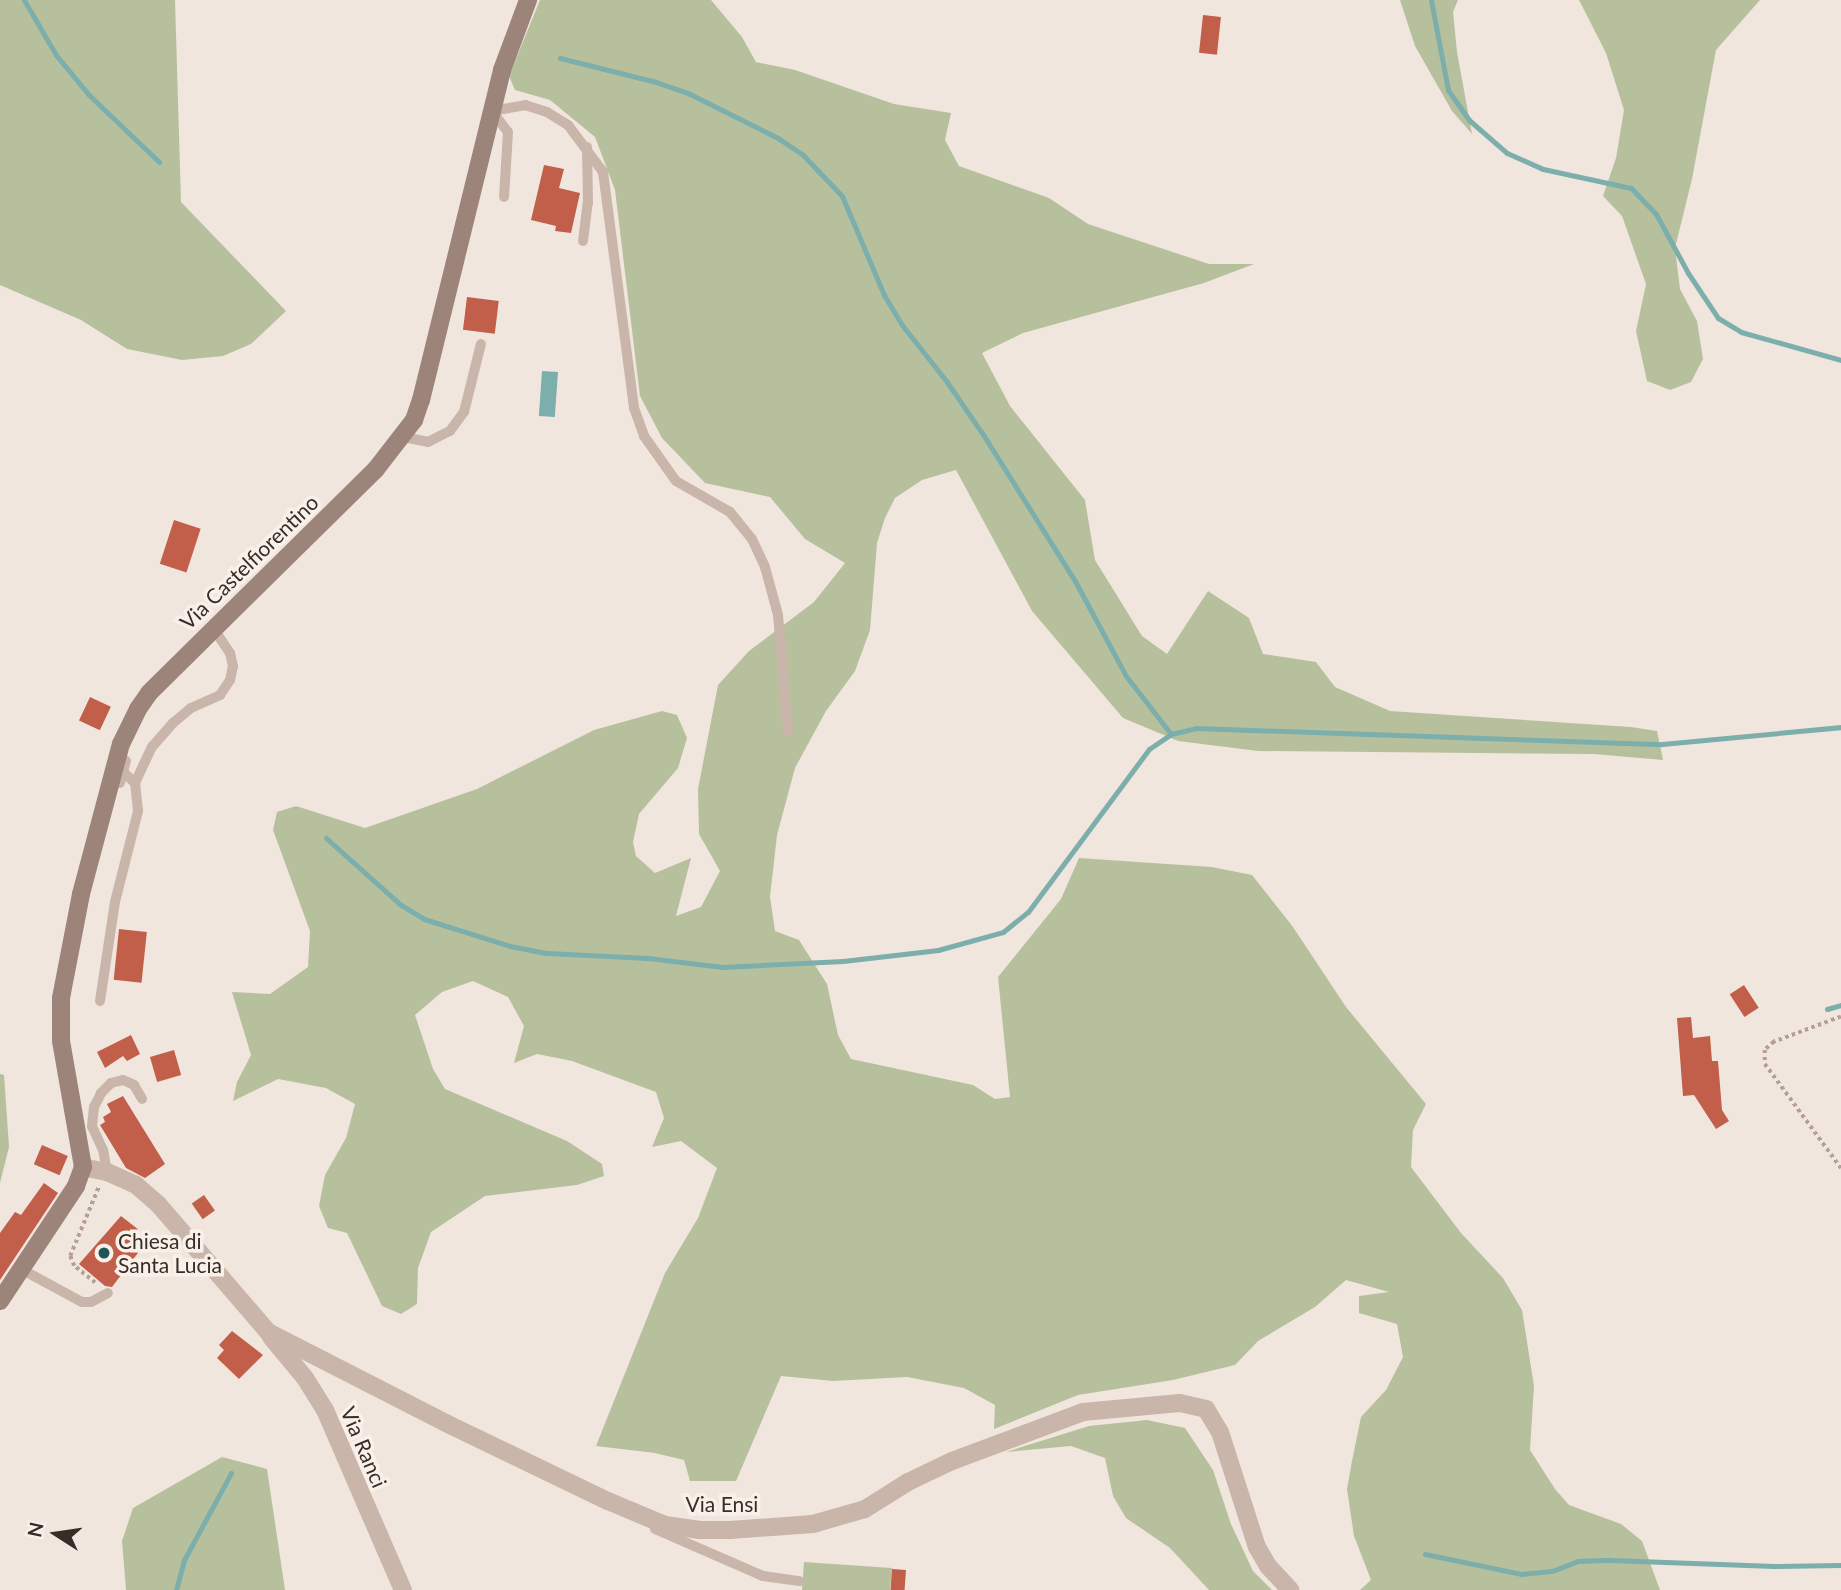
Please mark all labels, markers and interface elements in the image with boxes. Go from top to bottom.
street label: Via Castelfiorentino [175,490,323,634]
place label: Chiesa di Santa Lucia [118,1228,222,1278]
marker: Chiesa di Santa Lucia [96,1245,112,1261]
street label: Via Ranci [336,1403,392,1491]
street label: Via Ensi [686,1491,758,1517]
north arrow [21,1499,91,1569]
text: N [22,1520,48,1539]

